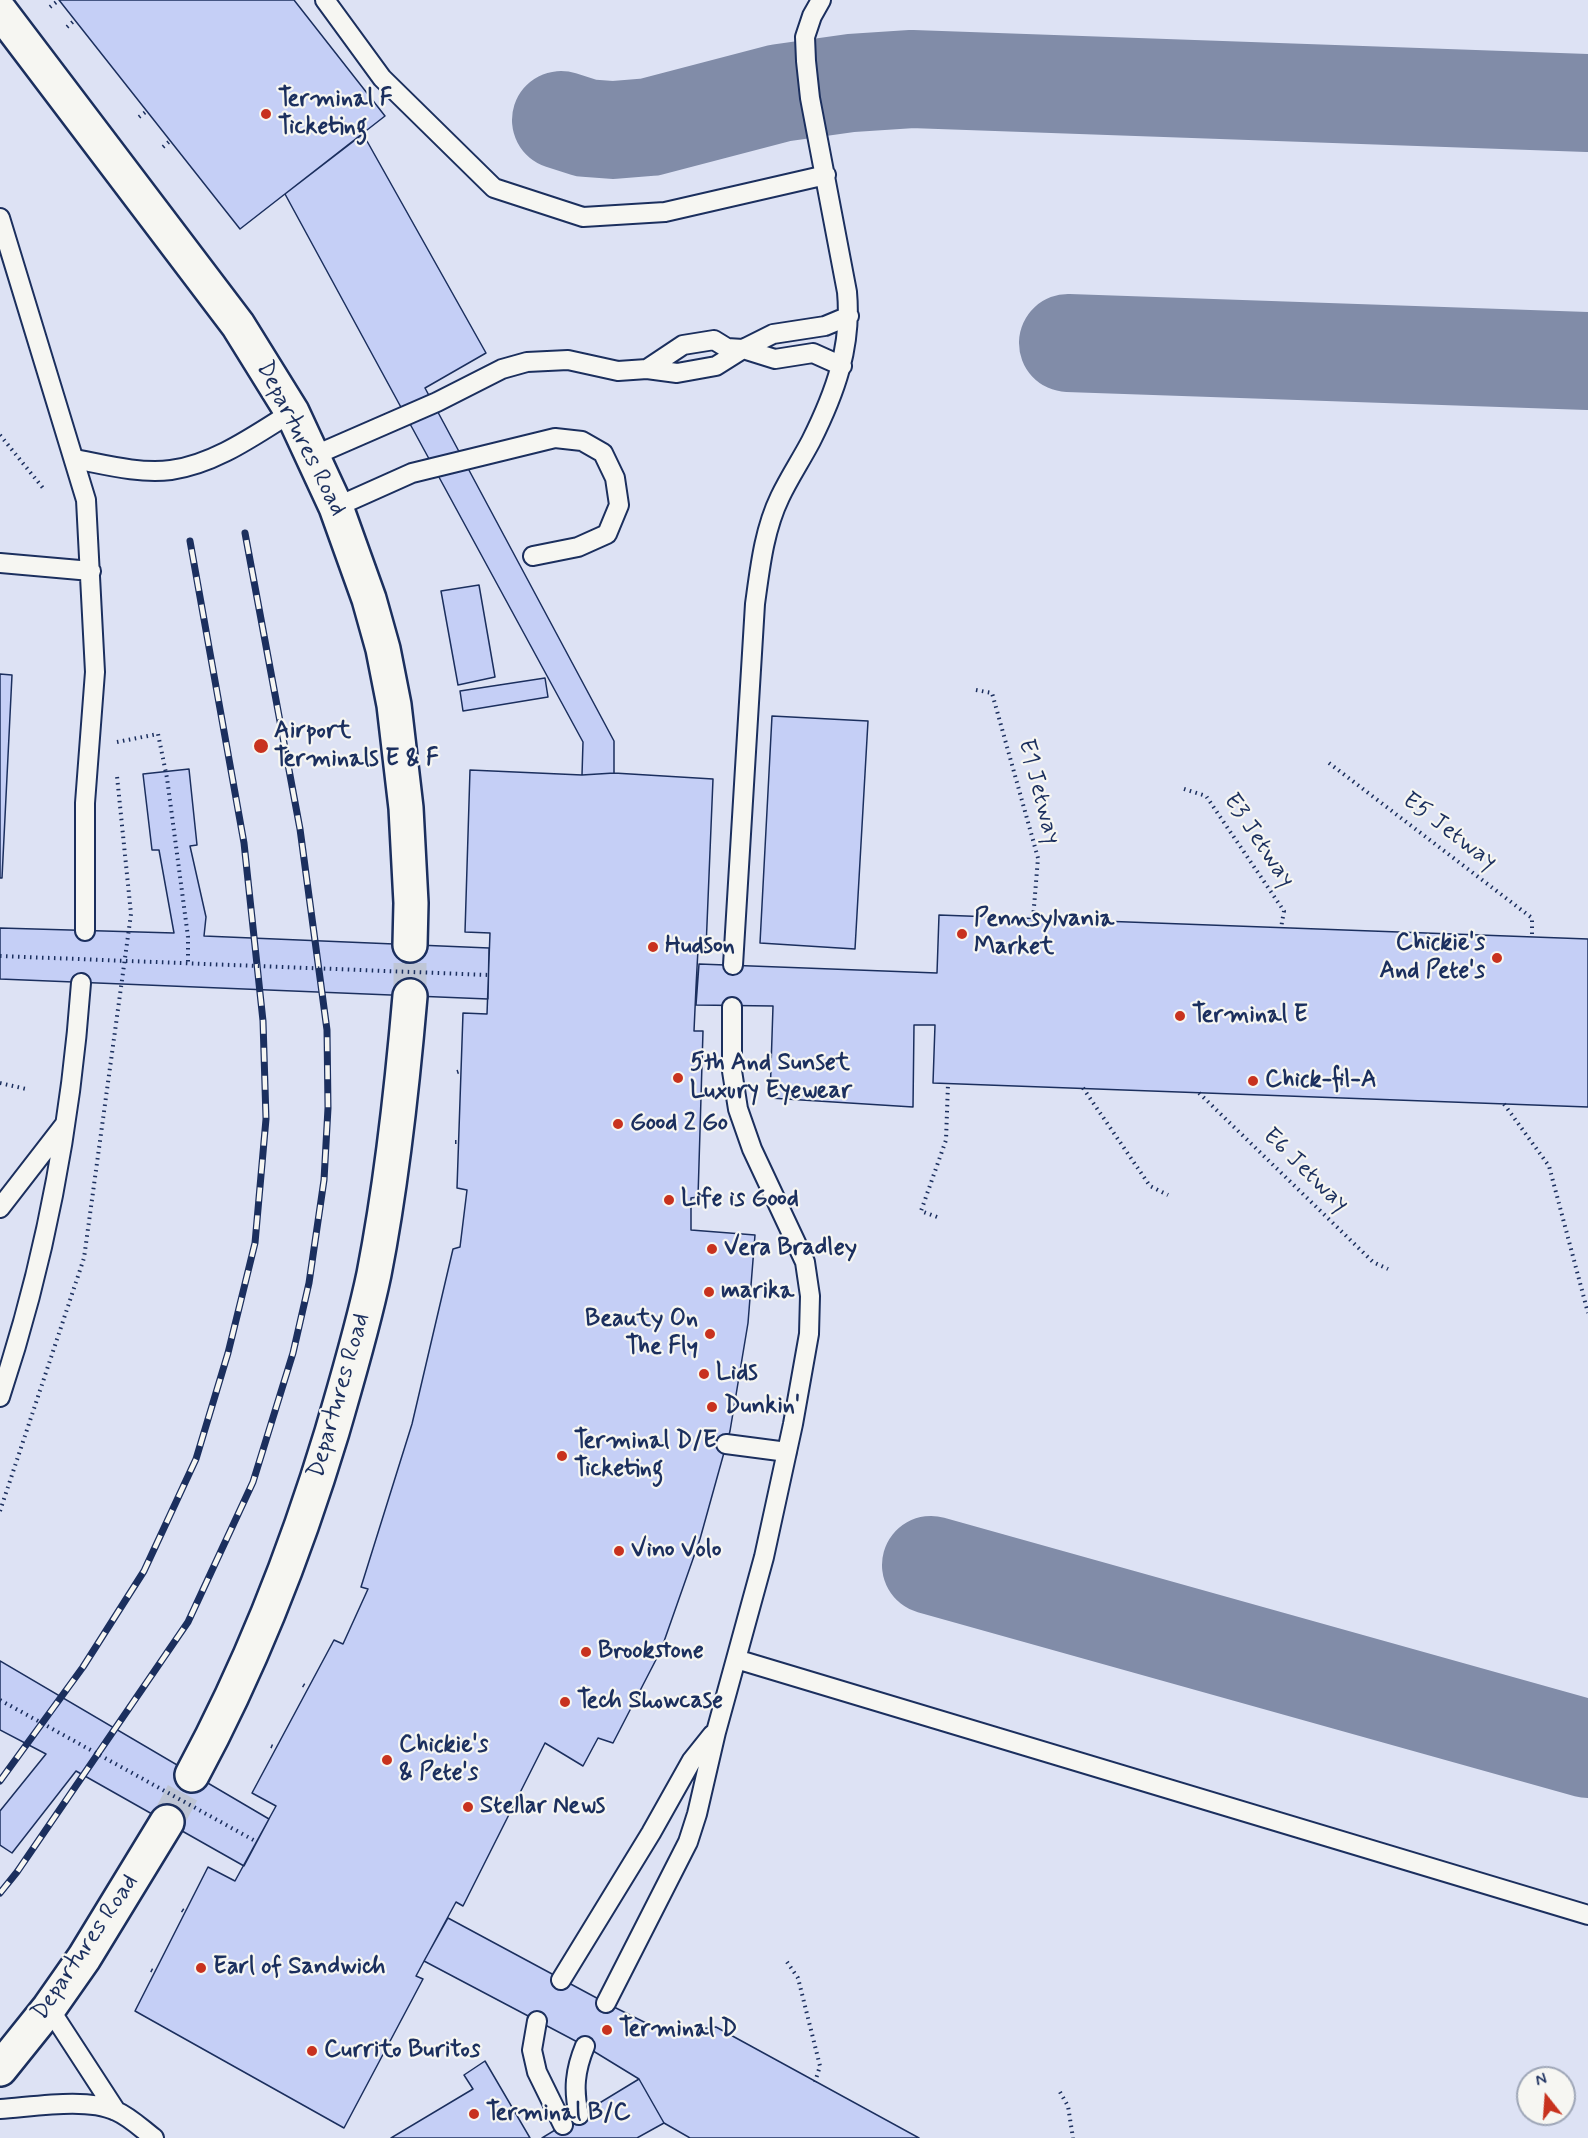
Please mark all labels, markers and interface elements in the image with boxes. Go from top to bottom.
place label: Terminal F Ticketing [278,86,392,142]
marker: Terminal F Ticketing [259,107,273,121]
street label: Departures Road [249,357,351,521]
place label: Airport Terminals E & F [274,718,439,774]
street label: E1 Jetway [1010,736,1066,848]
marker: Airport Terminals E & F [252,737,270,755]
street label: E5 Jetway [1396,787,1502,877]
street label: E3 Jetway [1216,788,1300,894]
place label: Pennsylvania Market [974,906,1114,962]
marker: Pennsylvania Market [955,927,969,941]
place label: Chickie's And Pete's [1379,930,1485,986]
place label: Hudson [665,933,735,961]
marker: Hudson [646,940,660,954]
marker: Chickie's And Pete's [1490,951,1504,965]
place label: Terminal E [1192,1002,1308,1030]
marker: Terminal E [1173,1009,1187,1023]
place label: 5th And Sunset Luxury Eyewear [690,1050,852,1106]
place label: Chick-fil-A [1265,1067,1377,1095]
marker: 5th And Sunset Luxury Eyewear [671,1071,685,1085]
marker: Chick-fil-A [1246,1074,1260,1088]
place label: Good 2 Go [630,1110,728,1138]
marker: Good 2 Go [611,1117,625,1131]
street label: E6 Jetway [1256,1123,1354,1219]
place label: Life is Good [681,1186,799,1214]
marker: Life is Good [662,1193,676,1207]
place label: Vera Bradley [724,1235,857,1263]
marker: Vera Bradley [705,1242,719,1256]
place label: marika [721,1278,794,1306]
marker: marika [702,1285,716,1299]
place label: Beauty On The Fly [585,1306,698,1362]
street label: Departures Road [303,1310,377,1482]
marker: Beauty On The Fly [703,1327,717,1341]
place label: Lids [716,1360,758,1388]
marker: Lids [697,1367,711,1381]
place label: Dunkin' [724,1393,800,1421]
marker: Dunkin' [705,1400,719,1414]
place label: Terminal D/E Ticketing [574,1428,717,1484]
marker: Terminal D/E Ticketing [555,1449,569,1463]
place label: Vino Volo [631,1537,721,1565]
marker: Vino Volo [612,1544,626,1558]
place label: Brookstone [598,1638,704,1666]
marker: Brookstone [579,1645,593,1659]
place label: Tech Showcase [577,1688,723,1716]
marker: Tech Showcase [558,1695,572,1709]
place label: Chickie's & Pete's [399,1732,488,1788]
marker: Chickie's & Pete's [380,1753,394,1767]
place label: Stellar News [480,1793,605,1821]
marker: Stellar News [461,1800,475,1814]
street label: Departures Road [27,1869,145,2027]
place label: Earl of Sandwich [213,1954,386,1982]
marker: Earl of Sandwich [194,1961,208,1975]
place label: Terminal D [619,2016,737,2044]
marker: Terminal D [600,2023,614,2037]
place label: Currito Buritos [324,2037,480,2065]
marker: Currito Buritos [305,2044,319,2058]
north arrow [1516,2066,1576,2126]
text: N [1533,2069,1549,2092]
place label: Terminal B/C [486,2100,630,2128]
marker: Terminal B/C [467,2107,481,2121]

